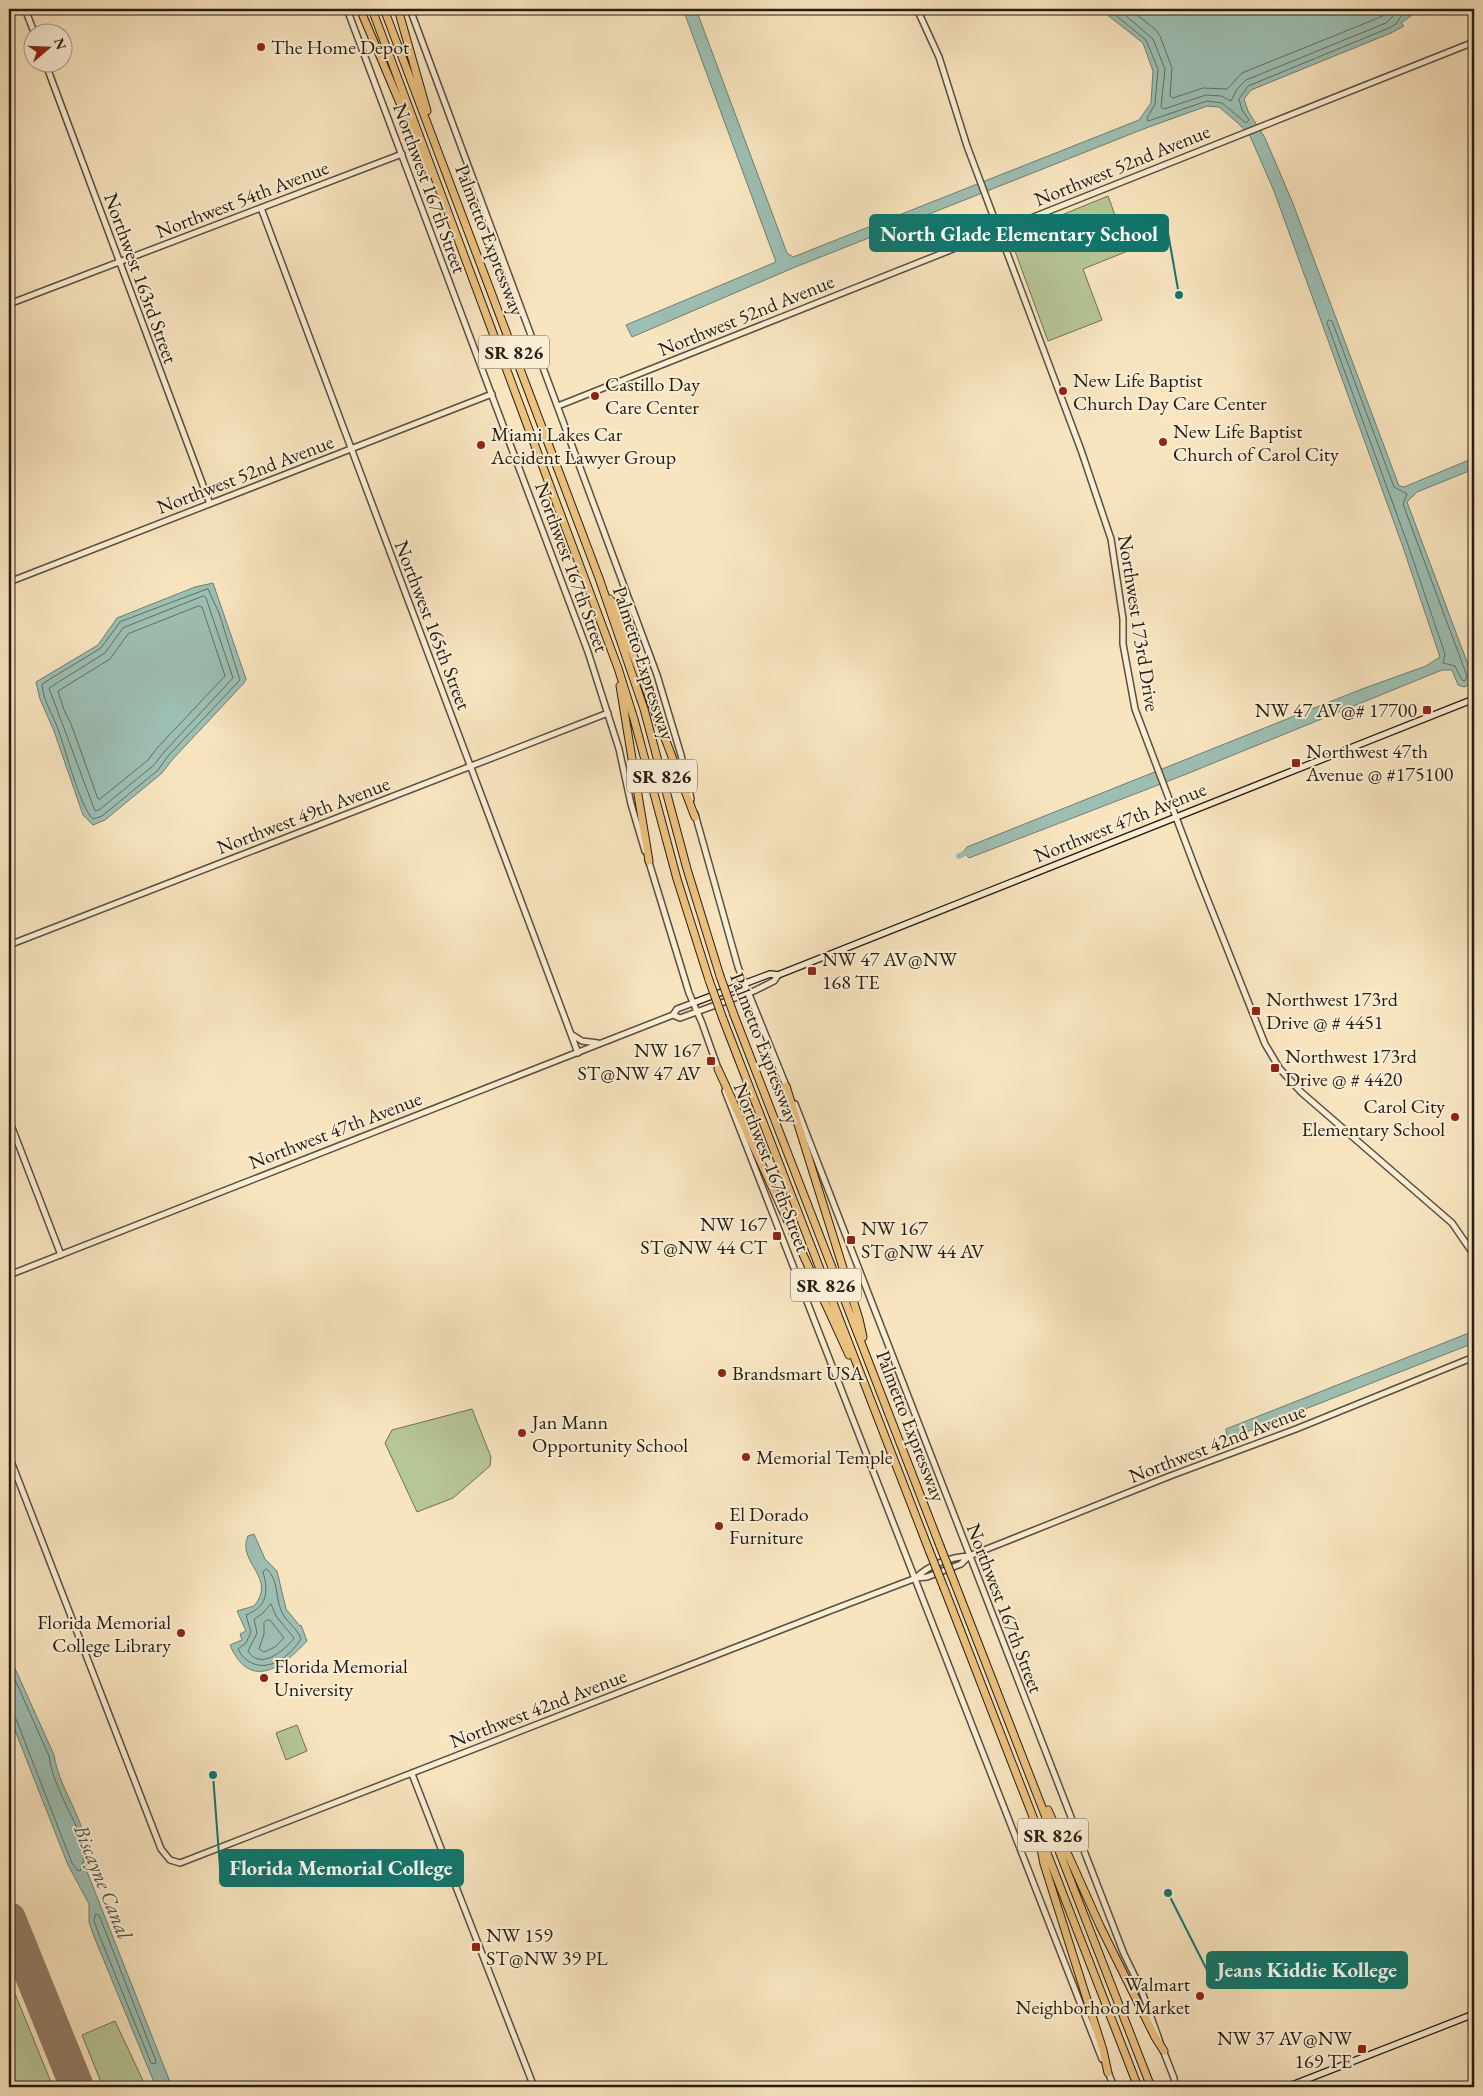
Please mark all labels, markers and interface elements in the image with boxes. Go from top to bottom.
north arrow [22,22,72,72]
place label: The Home Depot [271,34,410,60]
text: N [50,35,71,53]
marker: The Home Depot [255,41,267,53]
street label: Northwest 167th Street [387,99,473,277]
street label: Northwest 52nd Avenue [1030,118,1214,212]
street label: Northwest 54th Avenue [152,154,332,244]
street label: Palmetto Expressway [449,161,531,320]
street label: Northwest 163rd Street [98,189,184,368]
callout: North Glade Elementary School [870,215,1168,251]
text: North Glade Elementary School [880,220,1158,247]
street label: Northwest 52nd Avenue [654,268,838,362]
road number: SR 826 [479,336,549,368]
place label: New Life Baptist Church Day Care Center [1073,367,1267,416]
place label: Castillo Day Care Center [605,371,700,420]
marker: New Life Baptist Church Day Care Center [1057,385,1069,397]
marker: Castillo Day Care Center [589,390,601,402]
place label: New Life Baptist Church of Carol City [1173,418,1339,467]
place label: Miami Lakes Car Accident Lawyer Group [490,421,676,470]
street label: Northwest 52nd Avenue [153,428,337,520]
marker: New Life Baptist Church of Carol City [1157,436,1169,448]
marker: Miami Lakes Car Accident Lawyer Group [475,439,487,451]
street label: Northwest 167th Street [529,478,615,656]
street label: Northwest 173rd Drive [1112,533,1166,713]
street label: Northwest 165th Street [389,537,478,714]
street label: Palmetto Expressway [607,583,681,743]
place label: NW 47 AV@# 17700 [1255,697,1417,723]
marker: NW 47 AV@# 17700 [1421,704,1433,716]
place label: Northwest 47th Avenue @ #175100 [1305,738,1454,787]
marker: Northwest 47th Avenue @ #175100 [1290,757,1302,769]
road number: SR 826 [627,759,697,792]
street label: Northwest 49th Avenue [213,770,393,860]
street label: Northwest 47th Avenue [1030,776,1210,868]
place label: NW 47 AV@NW 168 TE [822,946,958,995]
marker: NW 47 AV@NW 168 TE [806,965,818,977]
street label: Palmetto Expressway [724,969,806,1128]
place label: Northwest 173rd Drive @ # 4451 [1266,986,1399,1035]
marker: Northwest 173rd Drive @ # 4451 [1250,1005,1262,1017]
place label: NW 167 ST@NW 47 AV [577,1037,702,1086]
place label: Northwest 173rd Drive @ # 4420 [1285,1043,1418,1092]
marker: NW 167 ST@NW 47 AV [705,1055,717,1067]
marker: Northwest 173rd Drive @ # 4420 [1269,1062,1281,1074]
street label: Northwest 167th Street [728,1079,817,1256]
street label: Northwest 47th Avenue [245,1085,425,1175]
place label: Carol City Elementary School [1301,1093,1445,1142]
marker: Carol City Elementary School [1449,1111,1461,1123]
place label: NW 167 ST@NW 44 CT [640,1211,768,1260]
place label: NW 167 ST@NW 44 AV [861,1215,985,1264]
marker: NW 167 ST@NW 44 CT [771,1230,783,1242]
marker: NW 167 ST@NW 44 AV [845,1234,857,1246]
road number: SR 826 [791,1268,861,1302]
street label: Palmetto Expressway [870,1347,952,1506]
place label: Brandsmart USA [732,1360,864,1386]
marker: Brandsmart USA [716,1367,728,1379]
street label: Northwest 42nd Avenue [1125,1397,1309,1489]
place label: Jan Mann Opportunity School [530,1409,688,1458]
marker: Jan Mann Opportunity School [516,1427,528,1439]
place label: Memorial Temple [756,1444,893,1470]
marker: Memorial Temple [740,1451,752,1463]
place label: El Dorado Furniture [729,1501,809,1550]
marker: El Dorado Furniture [713,1520,725,1532]
street label: Northwest 167th Street [961,1520,1050,1697]
place label: Florida Memorial College Library [37,1609,171,1658]
marker: Florida Memorial College Library [175,1627,187,1639]
place label: Florida Memorial University [274,1653,408,1702]
street label: Northwest 42nd Avenue [446,1662,630,1754]
marker: Florida Memorial University [258,1672,270,1684]
road number: SR 826 [1018,1818,1088,1852]
water label: Biscayne Canal [68,1820,139,1944]
callout: Florida Memorial College [220,1850,463,1886]
text: Florida Memorial College [229,1854,453,1881]
place label: NW 159 ST@NW 39 PL [486,1922,608,1971]
marker: NW 159 ST@NW 39 PL [470,1941,482,1953]
callout: Jeans Kiddie Kollege [1207,1952,1407,1988]
text: Jeans Kiddie Kollege [1215,1956,1397,1983]
place label: Walmart Neighborhood Market [1016,1971,1191,2020]
marker: Walmart Neighborhood Market [1194,1990,1206,2002]
place label: NW 37 AV@NW 169 TE [1217,2025,1353,2074]
marker: NW 37 AV@NW 169 TE [1356,2043,1368,2055]

